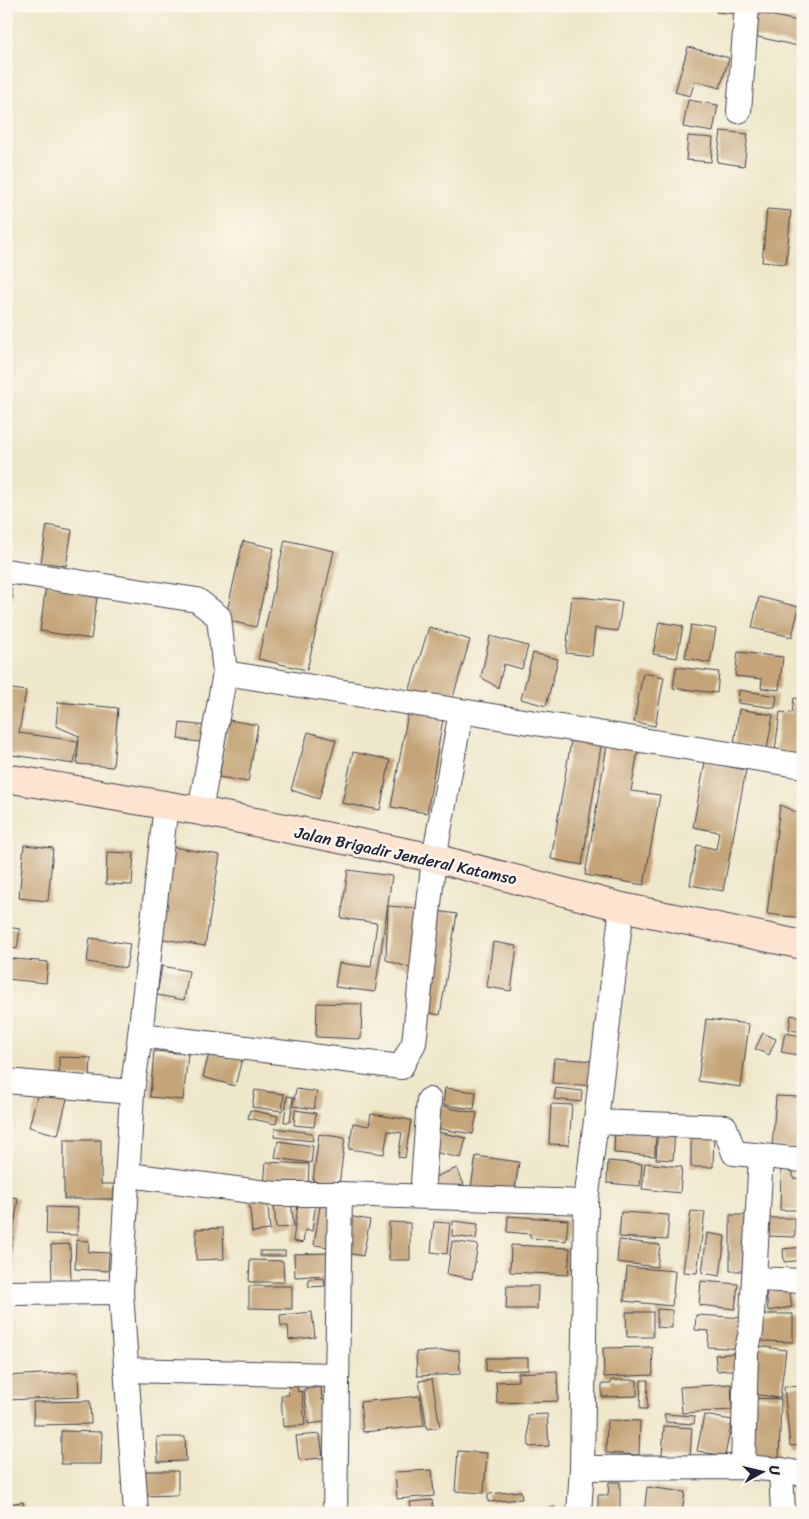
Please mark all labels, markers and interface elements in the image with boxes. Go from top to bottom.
street label: Jalan Brigadir Jenderal Katamso [291,818,520,893]
north arrow [736,1446,786,1496]
text: U [761,1464,788,1477]

